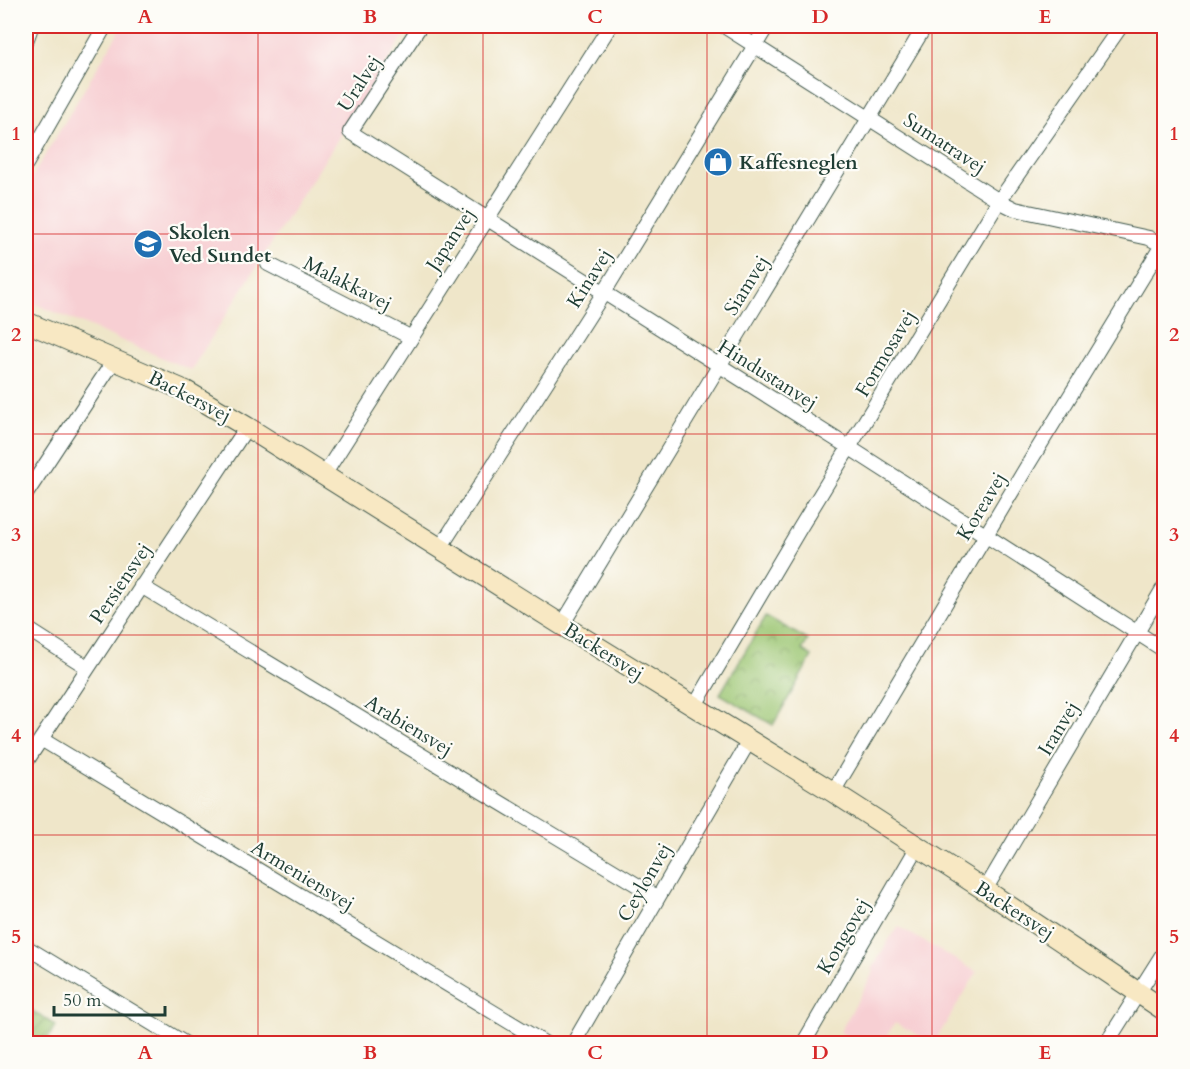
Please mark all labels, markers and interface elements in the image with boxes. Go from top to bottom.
text: A [137,3,153,30]
text: B [363,3,377,30]
text: C [587,3,603,30]
text: D [811,3,829,30]
text: E [1039,3,1051,30]
street label: Uralvej [331,50,388,117]
street label: Sumatravej [898,107,991,180]
text: 1 [11,120,21,147]
text: 1 [1169,120,1179,147]
shop icon: Kaffesneglen [702,146,734,178]
place label: Kaffesneglen [739,149,858,176]
street label: Japanvej [418,202,481,279]
place label: Skolen Ved Sundet [169,219,271,269]
school or university icon: Skolen Ved Sundet [132,228,164,260]
street label: Kinavej [561,243,618,313]
street label: Malakkavej [299,250,397,317]
street label: Siamvej [717,250,775,320]
street label: Formosavej [849,305,922,402]
text: 2 [11,321,21,348]
text: 2 [1169,321,1179,348]
street label: Hindustanvej [713,333,823,416]
street label: Backersvej [144,364,236,429]
street label: Koreavej [950,467,1012,546]
text: 3 [11,521,21,548]
text: 3 [1169,521,1179,548]
street label: Persiensvej [83,537,157,629]
street label: Backersvej [558,616,649,687]
street label: Arabiensvej [360,688,458,762]
street label: Iranvej [1032,696,1085,760]
text: 4 [11,722,21,749]
text: 4 [1169,722,1179,749]
street label: Armeniensvej [246,834,360,917]
street label: Ceylonvej [611,838,678,927]
street label: Backersvej [970,875,1060,946]
street label: Kongovej [811,893,876,979]
text: 5 [11,923,21,950]
text: 5 [1169,923,1179,950]
scale bar [54,979,165,1017]
text: 50 m [63,988,102,1013]
text: A [137,1039,153,1066]
text: B [363,1039,377,1066]
text: C [587,1039,603,1066]
text: D [811,1039,829,1066]
text: E [1039,1039,1051,1066]

